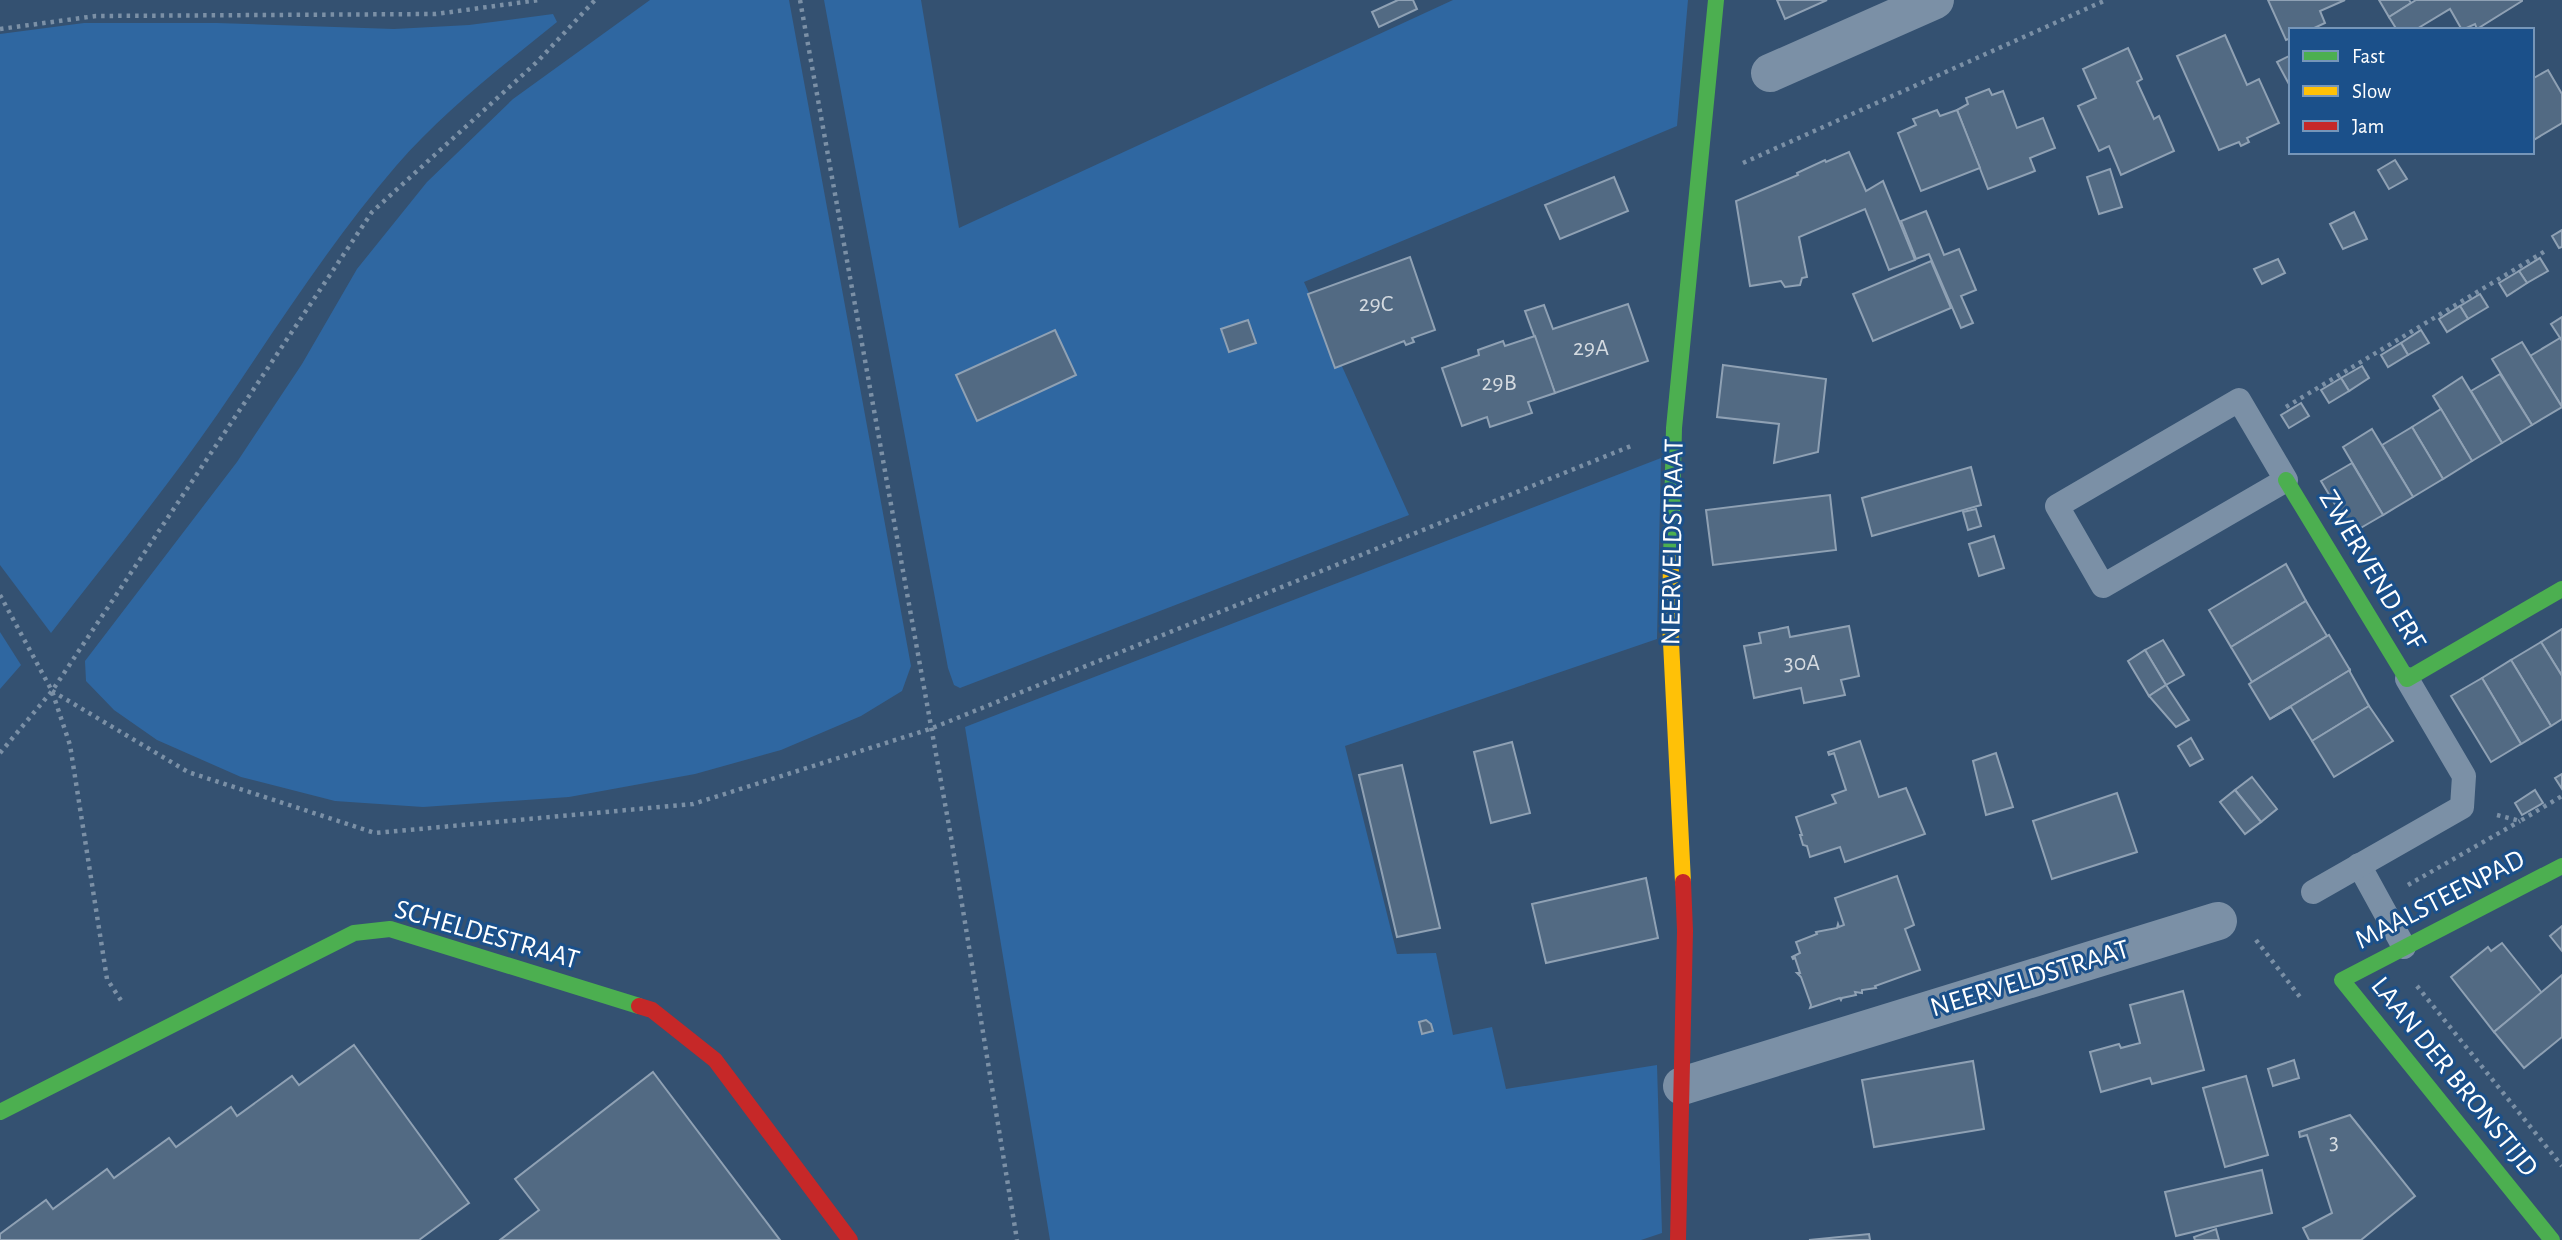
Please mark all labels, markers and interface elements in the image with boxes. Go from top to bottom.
legend [2289,28,2534,154]
text: Fast [2352,46,2385,67]
text: Slow [2352,81,2391,102]
text: Jam [2352,116,2384,137]
house number: 29C [1359,292,1393,316]
house number: 29A [1573,336,1609,360]
house number: 29B [1481,371,1517,395]
street label: NEERVELDSTRAAT [1657,438,1689,646]
street label: ZWERVEND ERF [2314,485,2431,655]
house number: 30A [1784,651,1820,675]
street label: MAALSTEENPAD [2351,845,2529,955]
street label: SCHELDESTRAAT [392,895,583,975]
street label: NEERVELDSTRAAT [1927,935,2133,1023]
street label: LAAN DER BRONSTIJD [2365,972,2543,1182]
house number: 3 [2329,1130,2339,1154]

